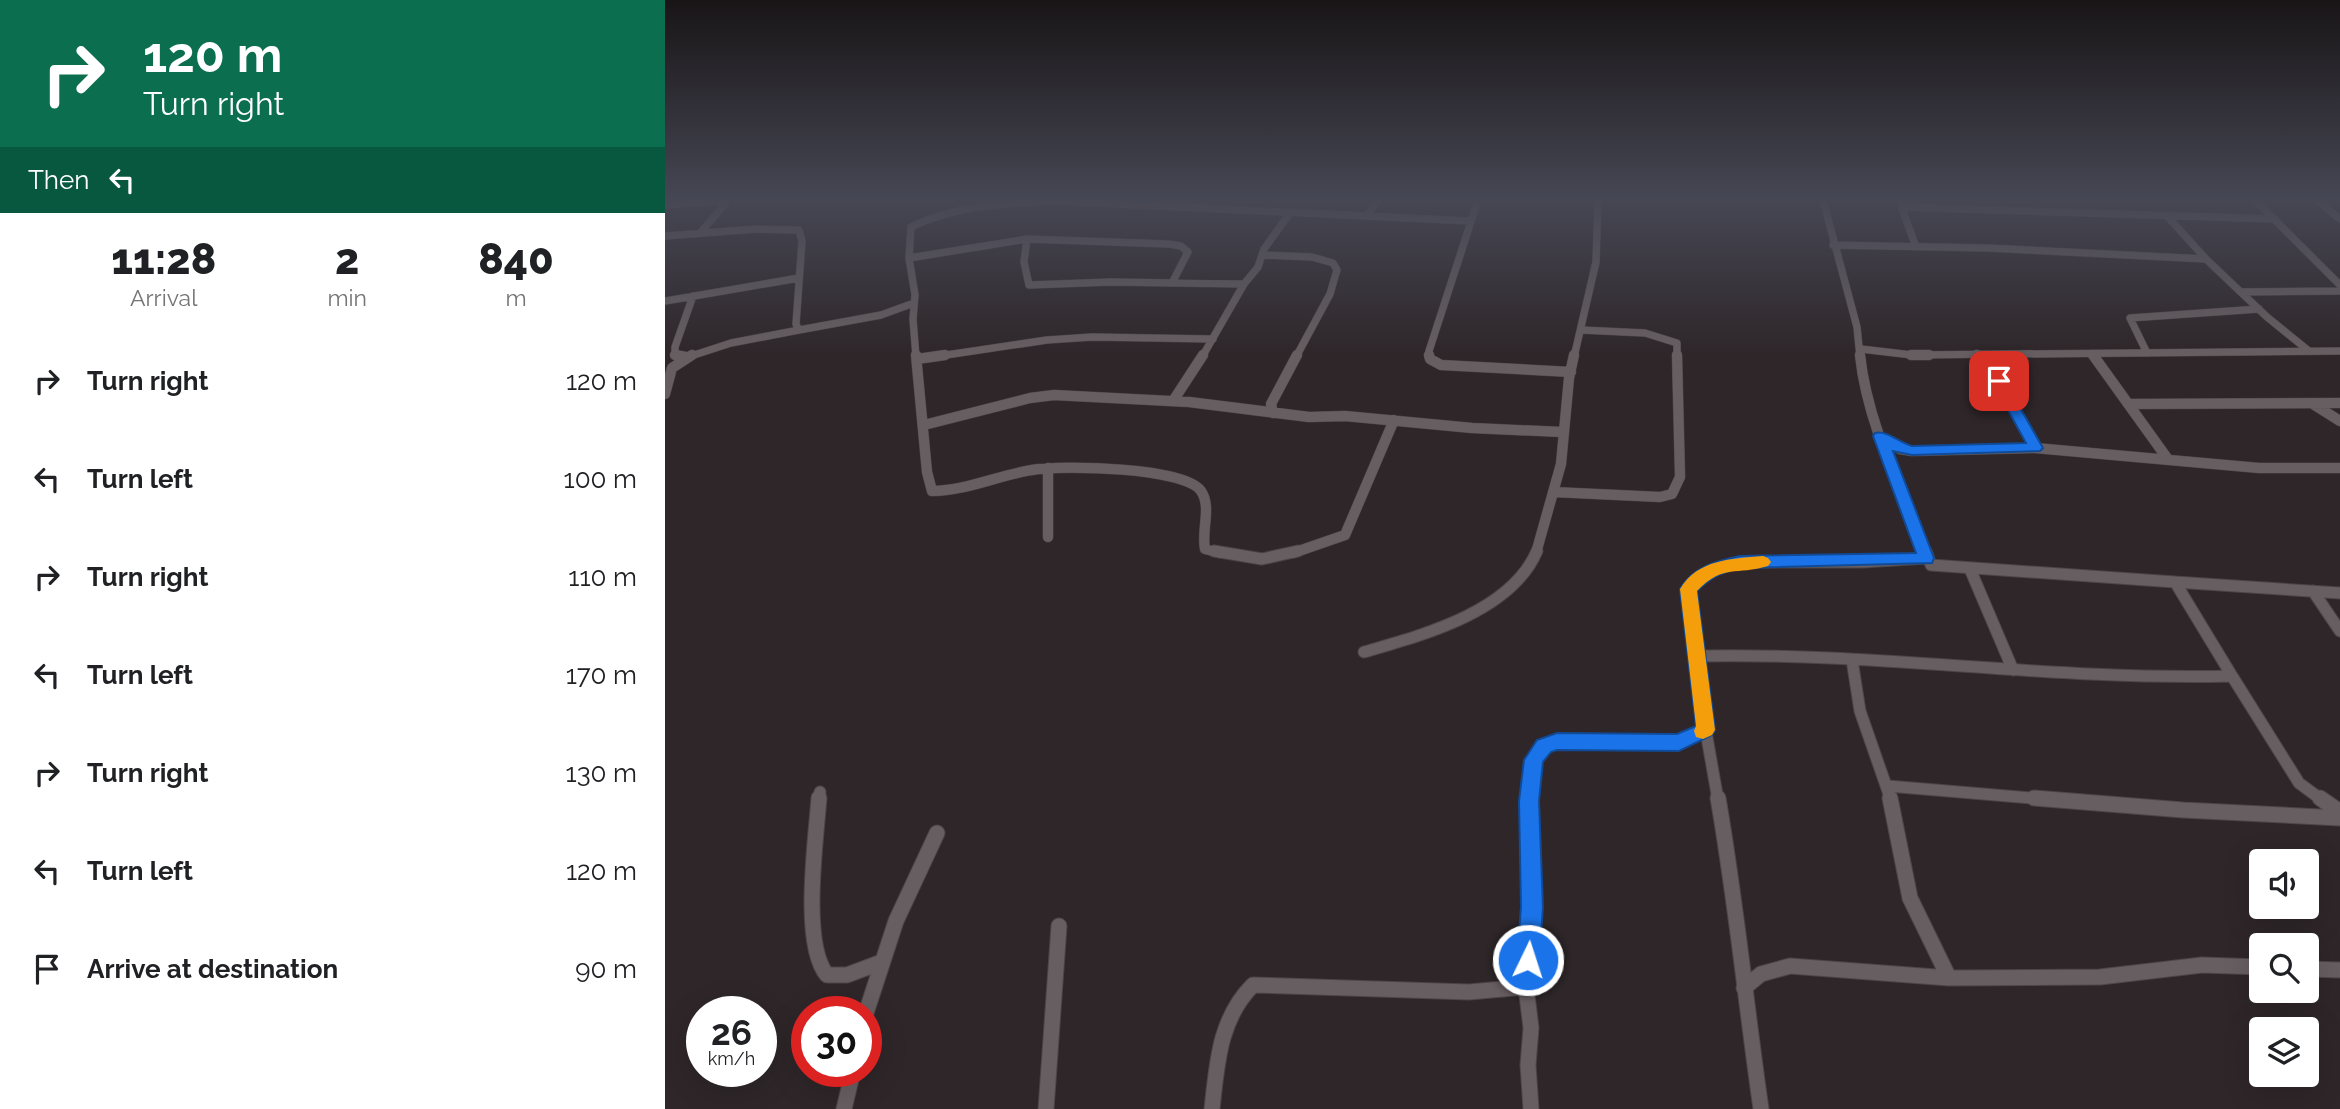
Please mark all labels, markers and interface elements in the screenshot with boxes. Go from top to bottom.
text: 120 m [143,26,282,83]
icon: right [28,28,119,119]
text: Turn right [143,85,284,122]
icon: left [103,161,141,199]
text: Then [28,165,89,195]
text: 11:28 [111,235,216,284]
text: 2 [335,235,359,284]
text: 840 [478,235,554,284]
text: Arrival [130,284,197,311]
text: min [327,284,367,311]
text: m [505,284,527,311]
pin [1969,351,2029,411]
icon: right [28,362,66,400]
icon: arrive [1980,362,2018,400]
text: Turn right [87,366,208,396]
text: 120 m [566,366,637,396]
icon: left [28,460,66,498]
text: Turn left [87,464,193,494]
text: 100 m [564,464,637,494]
icon: right [28,558,66,596]
text: Turn right [87,562,208,592]
text: 110 m [568,562,637,592]
icon: left [28,656,66,694]
text: Turn left [87,660,193,690]
text: 170 m [566,660,637,690]
icon: right [28,754,66,792]
text: Turn right [87,758,208,788]
text: 130 m [566,758,637,788]
map controls [2249,849,2319,1087]
button: sound [2249,849,2319,919]
icon: left [28,852,66,890]
text: Turn left [87,856,193,886]
text: 120 m [566,856,637,886]
position arrow [1491,923,1565,997]
button: search [2249,933,2319,1003]
icon: arrive [28,950,66,988]
text: Arrive at destination [87,954,338,984]
text: 90 m [575,954,637,984]
speed limit sign: 30 [791,996,882,1087]
text: 26 [711,1012,752,1053]
button: layers [2249,1017,2319,1087]
text: km/h [708,1048,755,1069]

